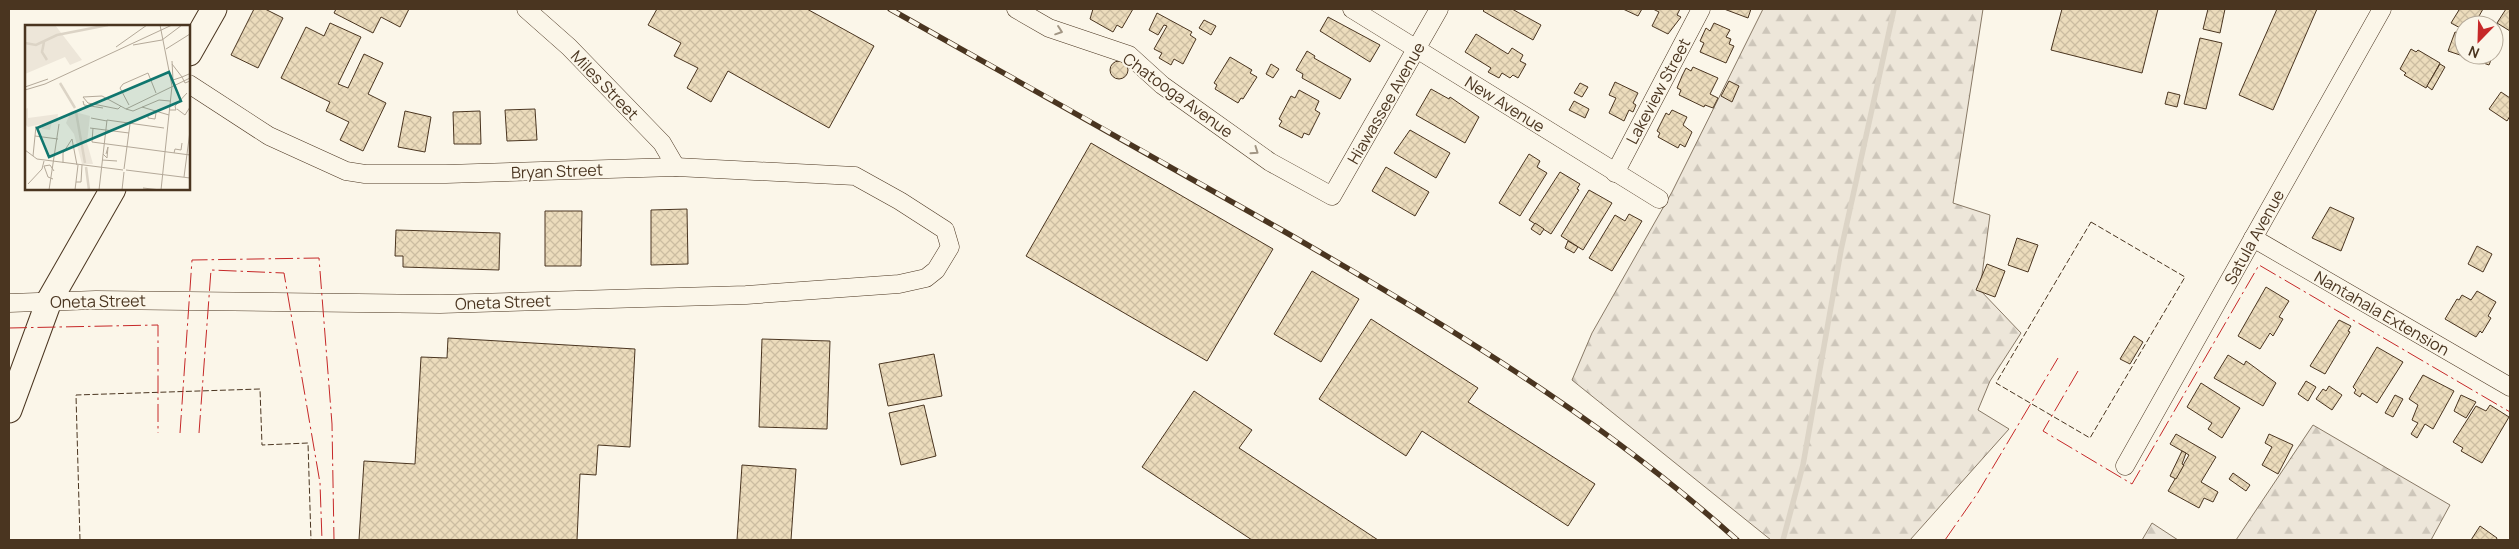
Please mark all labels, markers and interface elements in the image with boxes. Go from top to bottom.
north arrow [2454,15,2504,65]
inset map [25,25,190,190]
one-way arrow [1055,26,1063,36]
street label: Lakeview Street [1621,34,1695,148]
street label: Hiawassee Avenue [1342,38,1430,168]
text: N [2465,42,2482,63]
street label: Miles Street [566,45,644,125]
street label: Chatooga Avenue [1118,48,1238,142]
street label: New Avenue [1461,71,1549,137]
one-way arrow [1249,145,1259,154]
street label: Bryan Street [511,158,603,184]
street label: Satula Avenue [2219,186,2289,288]
street label: Nantahala Extension [2311,265,2453,361]
street label: Oneta Street [50,289,146,313]
street label: Oneta Street [455,289,551,315]

